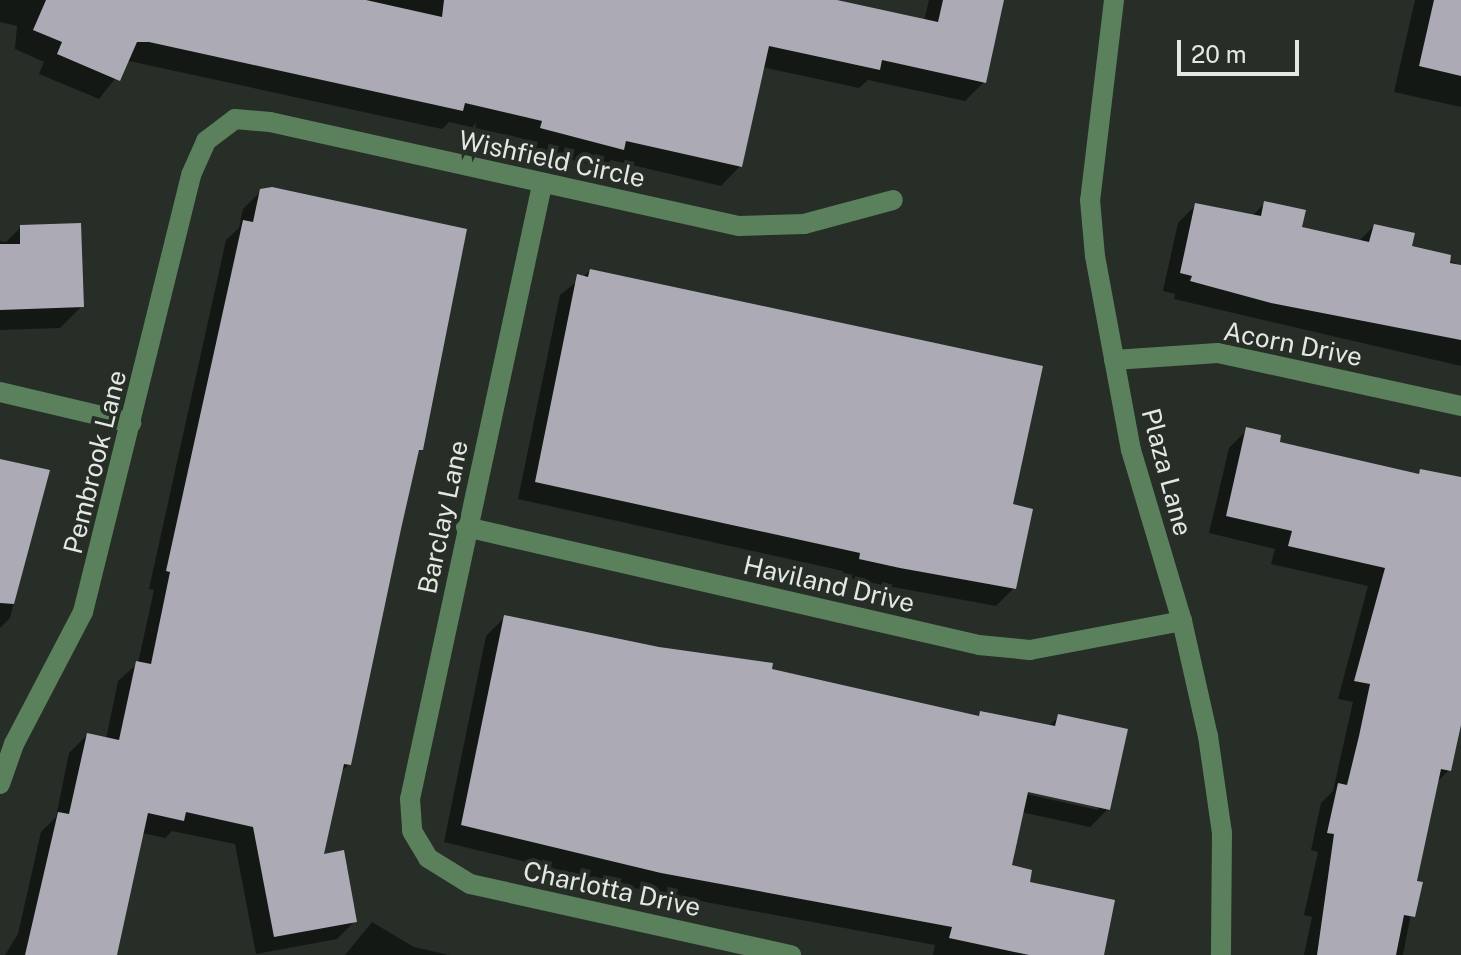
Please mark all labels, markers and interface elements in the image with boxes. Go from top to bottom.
scale bar [1181,24,1303,74]
text: 20 m [1191,40,1247,68]
street label: Wishfield Circle [456,124,648,194]
street label: Acorn Drive [1221,315,1365,373]
street label: Pembrook Lane [57,367,133,557]
street label: Plaza Lane [1135,405,1199,539]
street label: Barclay Lane [411,437,475,597]
street label: Haviland Drive [740,549,918,619]
street label: Charlotta Drive [520,855,704,923]

